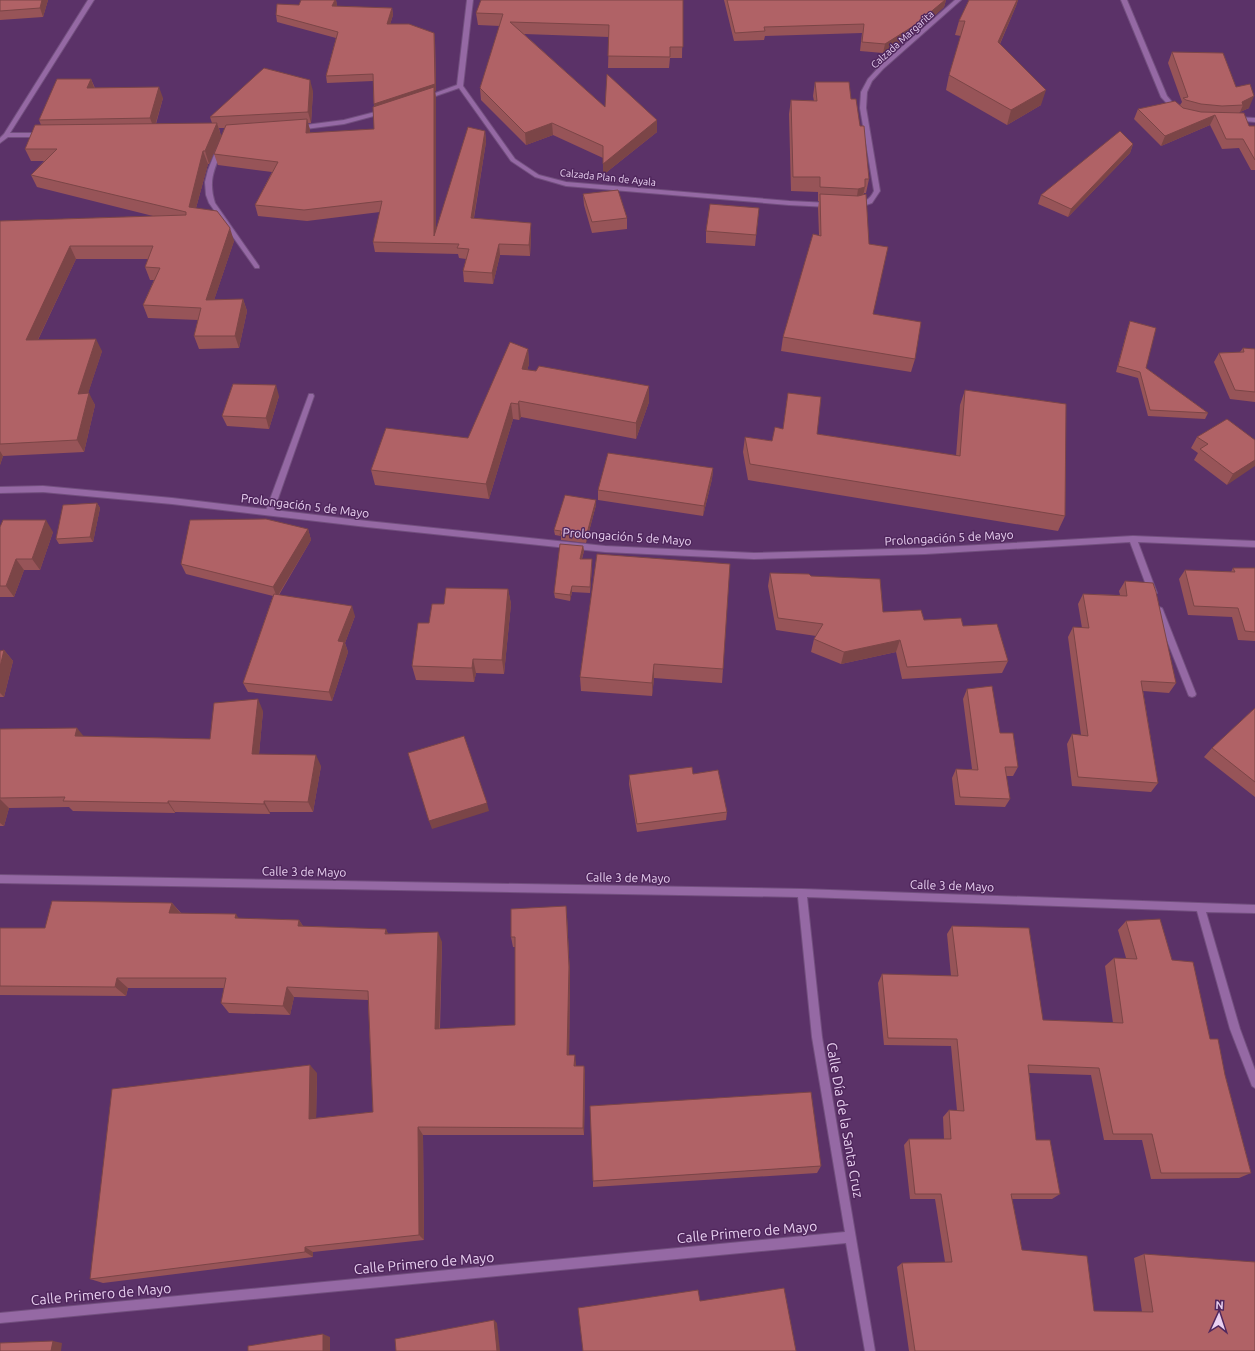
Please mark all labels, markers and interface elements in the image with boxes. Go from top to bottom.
street label: Calzada Margarita [869,8,936,70]
street label: Calzada Plan de Ayala [559,167,657,188]
street label: Prolongación 5 de Mayo [240,491,370,520]
street label: Prolongación 5 de Mayo [562,526,692,547]
street label: Prolongación 5 de Mayo [884,528,1014,547]
street label: Calle 3 de Mayo [262,864,346,879]
street label: Calle 3 de Mayo [586,870,670,885]
street label: Calle 3 de Mayo [910,878,994,893]
street label: Calle Día de la Santa Cruz [823,1041,867,1199]
street label: Calle Primero de Mayo [676,1218,818,1246]
street label: Calle Primero de Mayo [353,1249,495,1277]
street label: Calle Primero de Mayo [30,1280,172,1308]
north arrow [1199,1295,1239,1335]
text: N [1215,1299,1224,1311]

